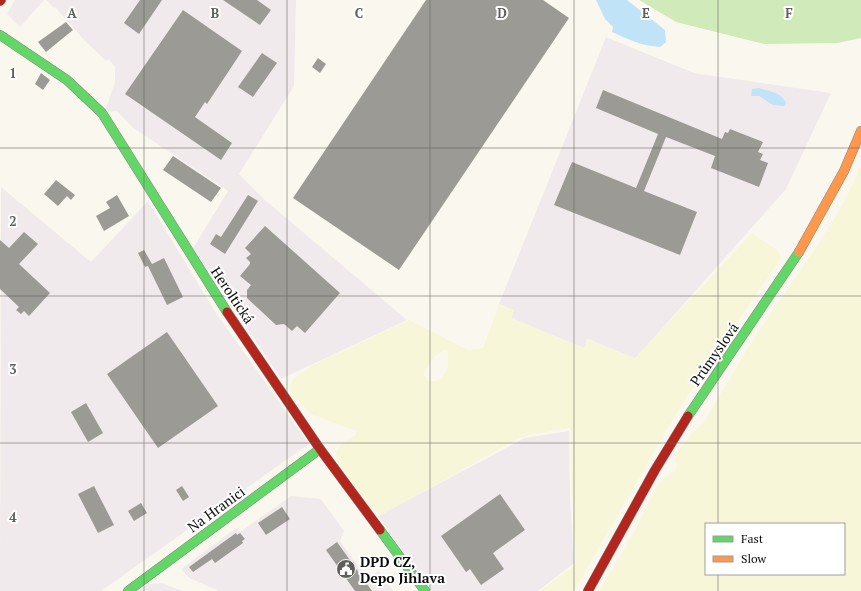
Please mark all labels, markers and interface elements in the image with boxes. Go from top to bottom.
text: A [67,4,77,22]
text: B [211,4,219,22]
text: C [355,4,363,22]
text: D [497,4,507,22]
text: E [642,4,650,22]
text: F [785,4,793,22]
text: 1 [9,64,17,82]
text: 2 [9,212,17,230]
street label: Heroltická [207,263,259,327]
street label: Průmyslová [685,319,743,389]
text: 3 [9,360,17,378]
street label: Na Hranici [183,482,249,536]
text: 4 [9,508,17,526]
legend [705,523,845,575]
text: Fast [741,531,764,546]
text: Slow [741,551,767,566]
place label: DPD CZ, Depo Jihlava [360,552,445,587]
public building icon: DPD CZ, Depo Jihlava [335,558,357,580]

